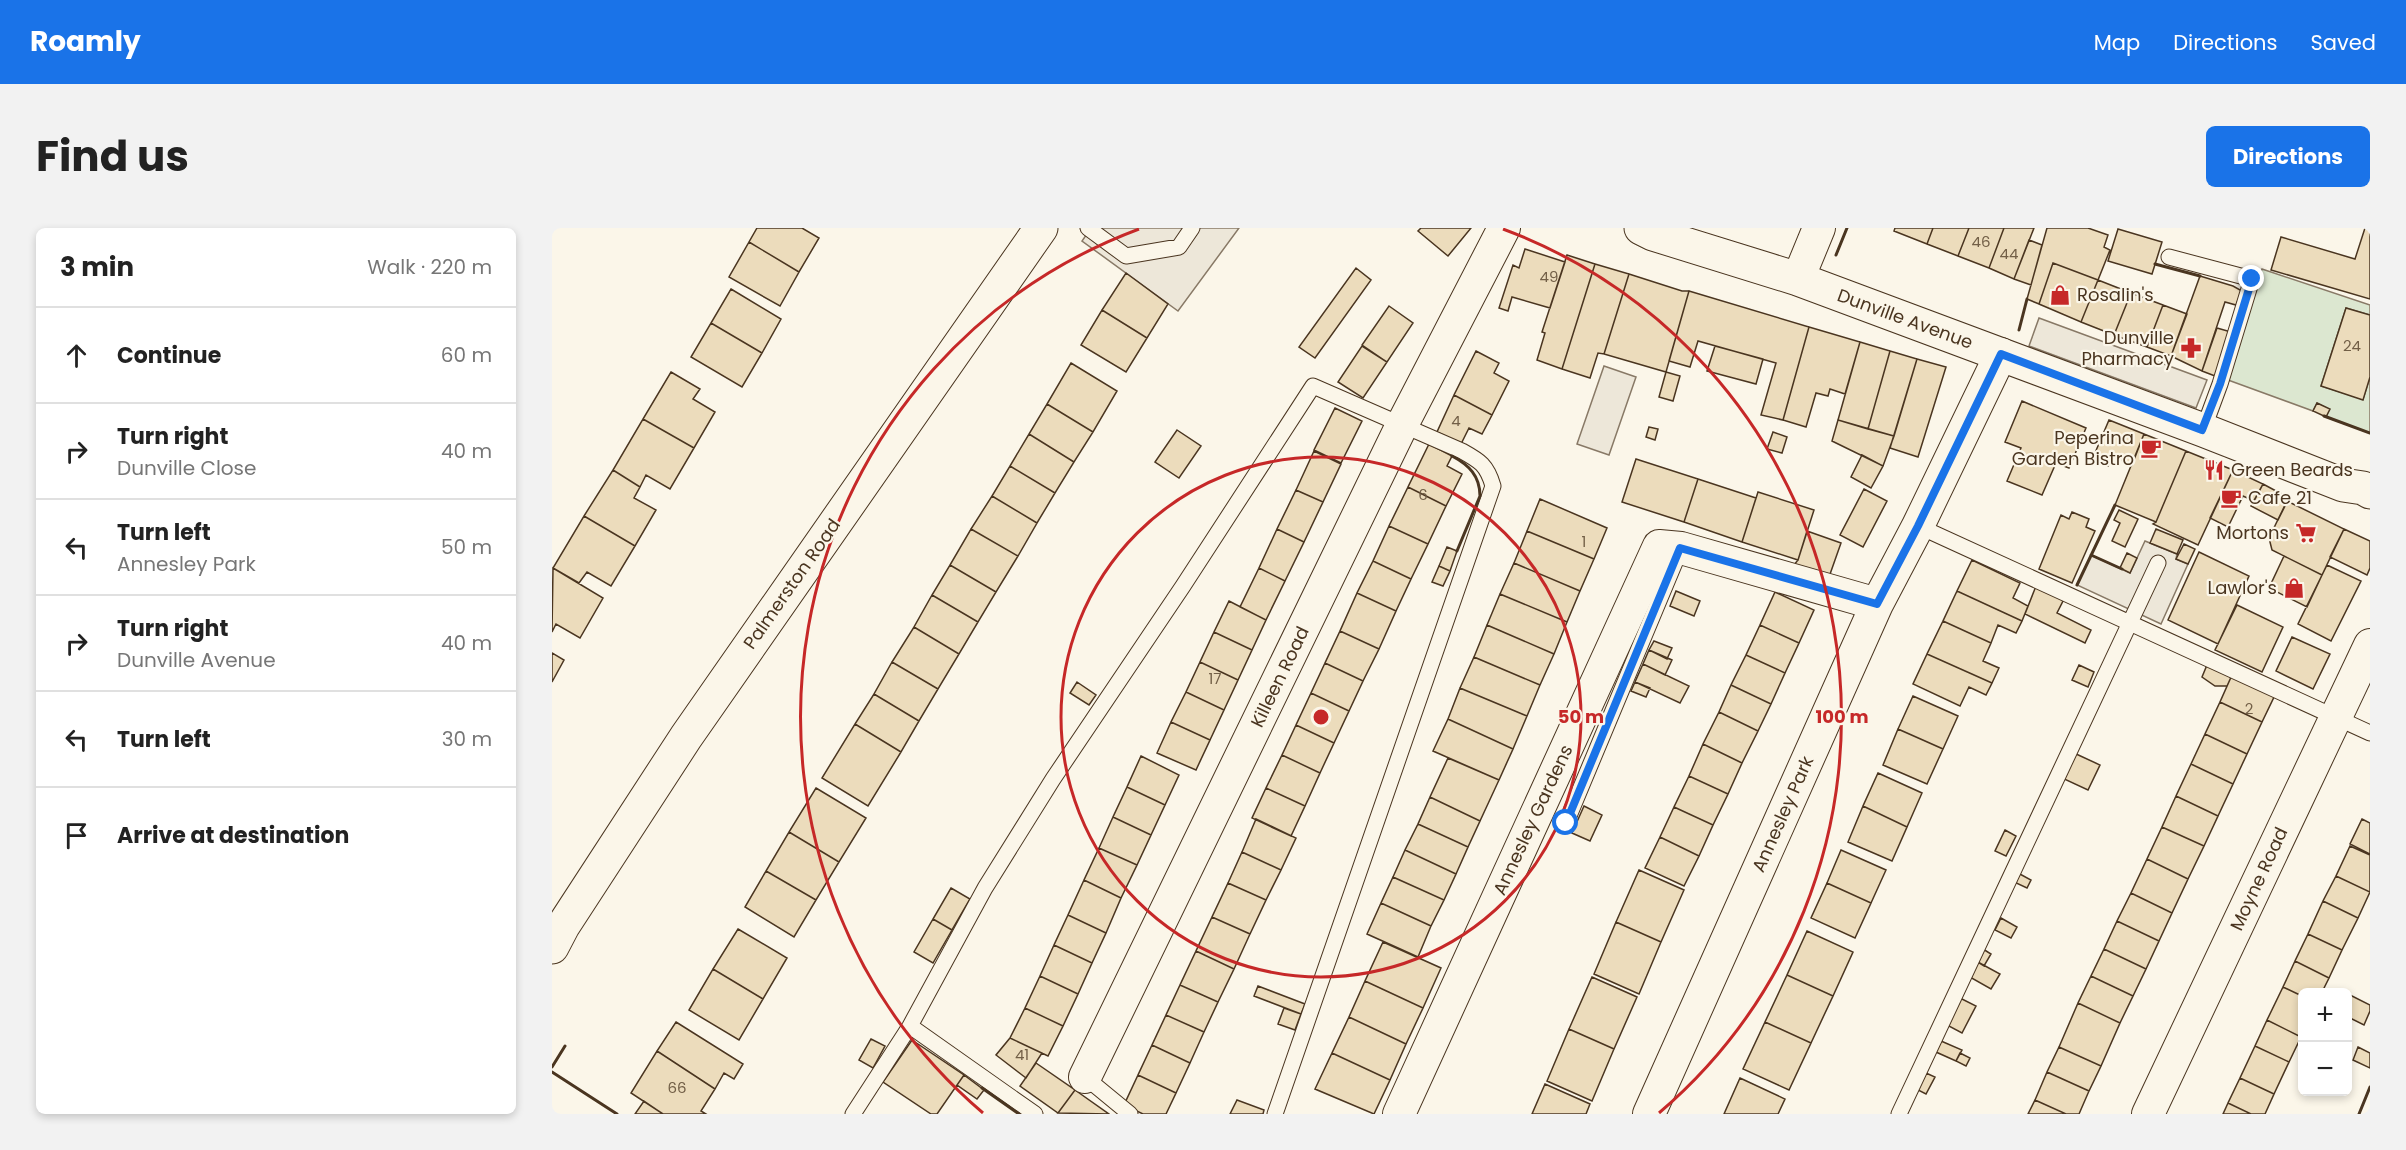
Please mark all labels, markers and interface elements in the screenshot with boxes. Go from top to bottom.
text: Roamly [30,22,141,61]
text: Map [2094,28,2140,57]
text: Directions [2173,28,2277,57]
text: Saved [2310,28,2376,57]
button: Directions [2206,126,2370,187]
text: Find us [36,127,189,186]
house number: 46 [1972,231,1990,252]
house number: 44 [2000,243,2018,264]
text: 3 min [60,249,134,285]
text: Walk · 220 m [367,253,492,281]
route end [2238,265,2264,291]
house number: 49 [1540,266,1558,287]
street label: Dunville Avenue [1834,282,1976,355]
place label: Rosalin's [2077,282,2154,307]
shop icon: Rosalin's [2048,283,2072,307]
place label: Dunville Pharmacy [2081,325,2174,371]
house number: 24 [2343,335,2361,356]
pharmacy icon: Dunville Pharmacy [2179,336,2203,360]
icon: ahead [60,339,93,372]
text: Continue [117,340,221,371]
text: 60 m [441,341,492,369]
house number: 4 [1451,410,1461,431]
text: Turn right [117,421,228,452]
place label: Peperina Garden Bistro [2012,425,2134,471]
icon: right [60,435,93,468]
cafe icon: Peperina Garden Bistro [2139,436,2163,460]
text: 40 m [441,437,492,465]
text: Dunville Close [117,454,256,482]
place label: Green Beards [2231,457,2353,482]
restaurant icon: Green Beards [2202,458,2226,482]
house number: 6 [1418,484,1428,505]
place label: Cafe 21 [2248,485,2312,510]
cafe icon: Cafe 21 [2219,486,2243,510]
street label: Palmerston Road [737,513,846,654]
text: Turn left [117,517,211,548]
place label: Mortons [2216,520,2289,545]
supermarket icon: Mortons [2294,521,2318,545]
icon: left [60,531,93,564]
house number: 1 [1582,531,1586,552]
text: 50 m [441,533,492,561]
text: Annesley Park [117,550,256,578]
place label: Lawlor's [2207,575,2277,600]
shop icon: Lawlor's [2282,576,2306,600]
text: Turn right [117,613,228,644]
street label: Killeen Road [1244,622,1315,731]
icon: right [60,627,93,660]
text: 40 m [441,629,492,657]
text: Dunville Avenue [117,646,276,674]
house number: 17 [1209,668,1222,689]
house number: 2 [2245,698,2253,719]
text: 50 m [1558,704,1604,729]
text: 100 m [1815,704,1869,729]
centre of rings [1311,707,1331,727]
icon: left [60,723,93,756]
text: Turn left [117,724,211,755]
text: 30 m [442,725,492,753]
street label: Annesley Gardens [1487,740,1578,899]
street label: Annesley Park [1746,751,1820,876]
route start [1552,809,1578,835]
icon: arrive [60,819,93,852]
text: Arrive at destination [117,820,349,851]
street label: Moyne Road [2224,823,2293,935]
map controls [2298,988,2352,1096]
button: + [2298,988,2352,1042]
button: − [2298,1042,2352,1096]
house number: 41 [1015,1044,1029,1065]
house number: 66 [667,1077,687,1098]

